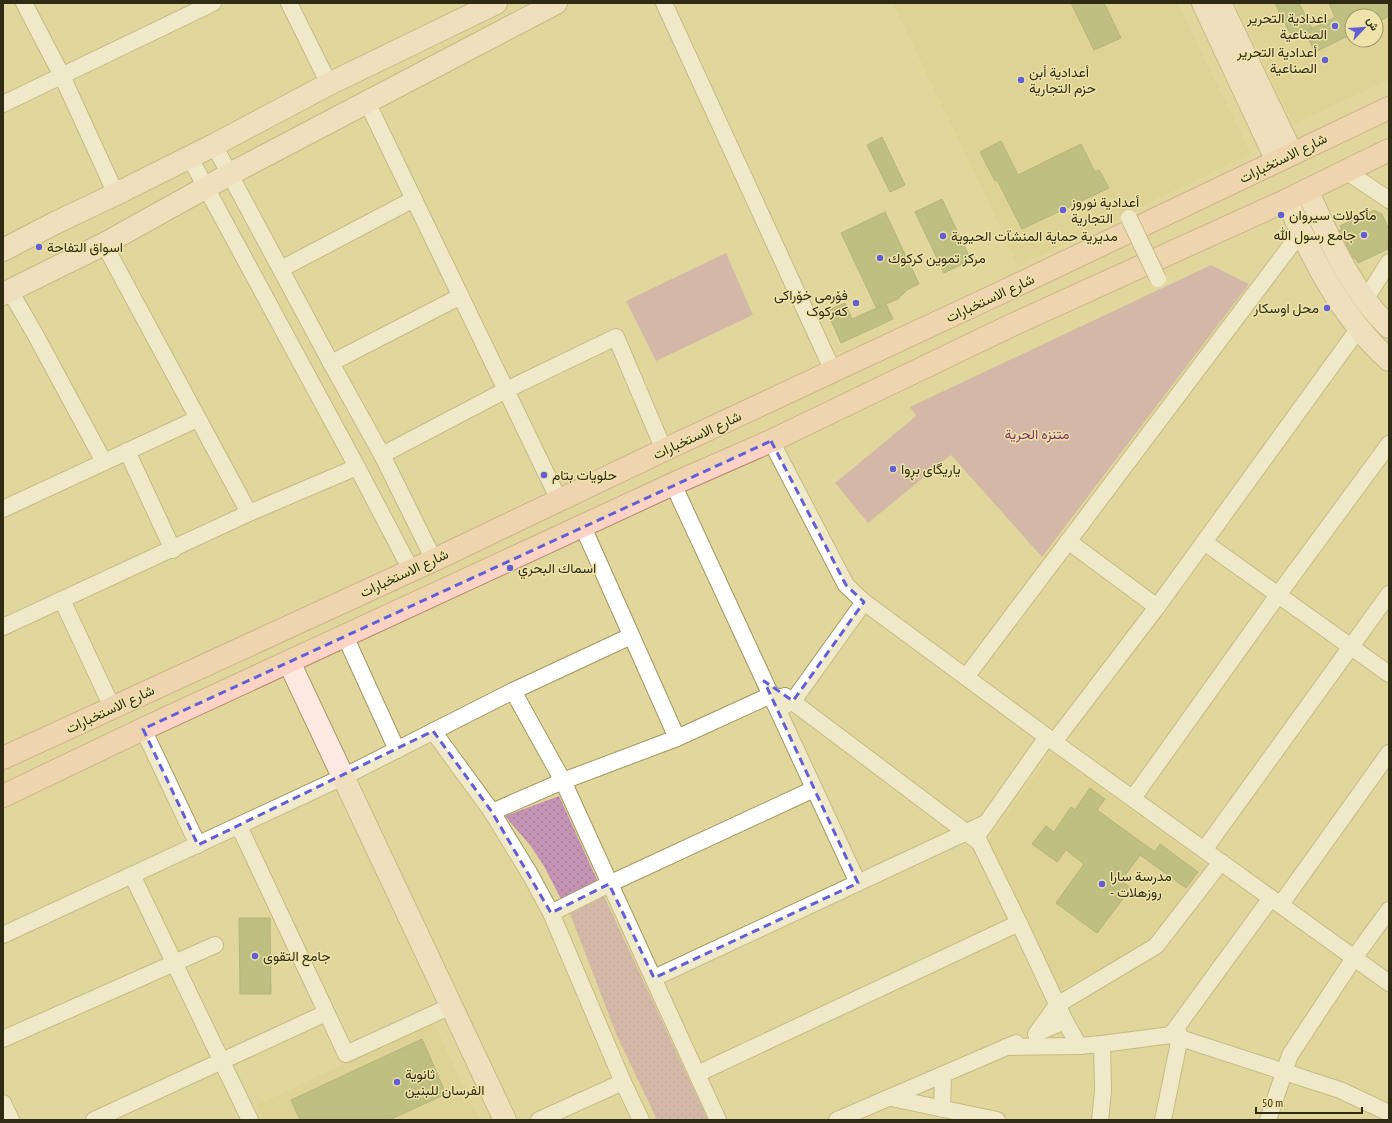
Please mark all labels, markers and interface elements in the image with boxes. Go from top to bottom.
north arrow [1344,8,1384,48]
place label: اعدادية التحرير الصناعية [1246,9,1327,43]
text: ش [1364,15,1382,33]
marker: اعدادية التحرير الصناعية [1330,21,1340,31]
place label: أعدادية التحرير الصناعية [1236,43,1317,77]
marker: أعدادية التحرير الصناعية [1320,55,1330,65]
place label: أعدادية أبن حزم التجارية [1029,63,1096,97]
marker: أعدادية أبن حزم التجارية [1016,75,1026,85]
street label: شارع الاستخبارات [1236,129,1331,189]
place label: أعدادية نوروز التجارية [1070,193,1139,227]
marker: أعدادية نوروز التجارية [1058,205,1068,215]
place label: مأكولات سيروان [1289,206,1376,224]
marker: مأكولات سيروان [1276,210,1286,220]
place label: جامع رسول الله [1274,226,1356,246]
place label: مديرية حماية المنشآت الحيوية [951,227,1118,245]
marker: جامع رسول الله [1359,230,1369,240]
marker: مديرية حماية المنشآت الحيوية [938,231,948,241]
place label: اسواق التفاحة [47,238,123,256]
marker: اسواق التفاحة [34,242,44,252]
place label: مركز تموين كركوك [888,249,986,267]
marker: مركز تموين كركوك [875,253,885,263]
street label: شارع الاستخبارات [943,270,1038,328]
place label: فۆرمی خۆراکی کەرکوک [774,286,848,320]
marker: فۆرمی خۆراکی کەرکوک [851,298,861,308]
place label: محل اوسكار [1253,299,1319,317]
marker: محل اوسكار [1322,303,1332,313]
street label: شارع الاستخبارات [650,407,745,465]
park label: متنزه الحرية [1004,425,1070,443]
place label: یاریگای بڕوا [901,460,961,481]
marker: یاریگای بڕوا [888,464,898,474]
place label: حلويات بتام [552,466,617,484]
marker: حلويات بتام [539,470,549,480]
street label: شارع الاستخبارات [357,545,452,603]
place label: اسماك البحري [518,559,596,580]
marker: اسماك البحري [505,563,515,573]
street label: شارع الاستخبارات [63,681,158,739]
place label: مدرسة سارا - روزهلات [1110,867,1172,901]
marker: مدرسة سارا - روزهلات [1097,879,1107,889]
place label: جامع التقوى [263,947,331,967]
marker: جامع التقوى [250,951,260,961]
place label: ثانوية الفرسان للبنين [405,1065,484,1099]
marker: ثانوية الفرسان للبنين [392,1077,402,1087]
scale bar [1256,1089,1362,1115]
text: 50 m [1262,1095,1283,1110]

